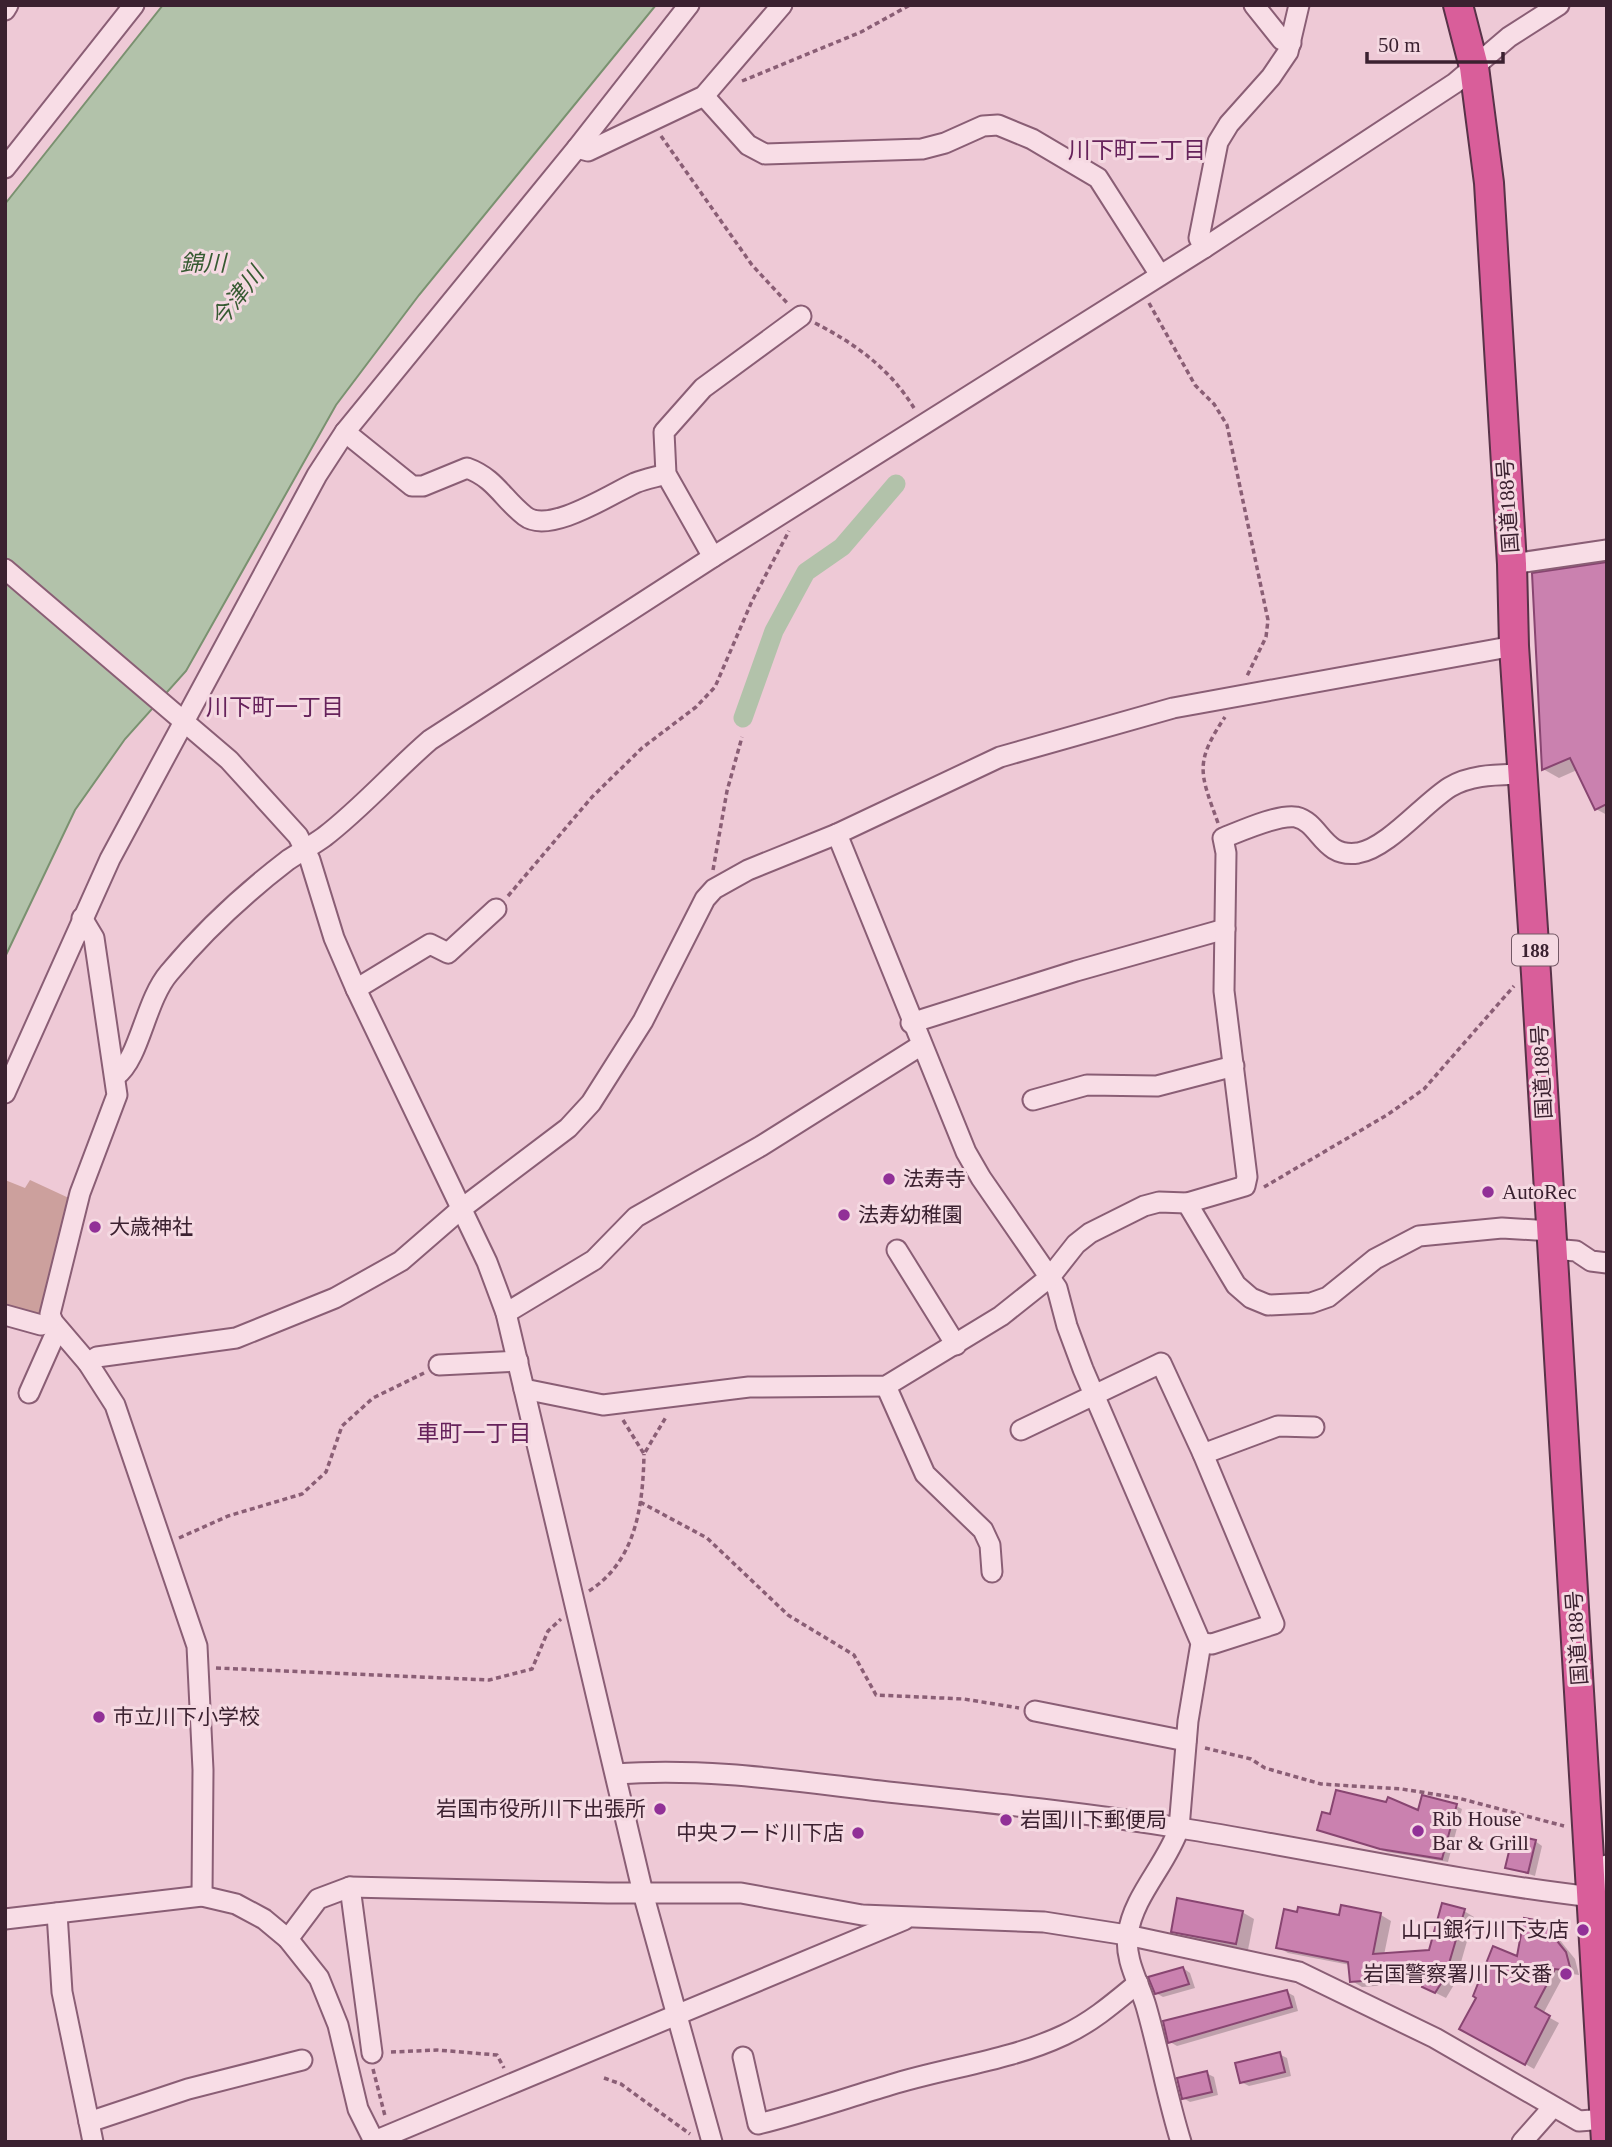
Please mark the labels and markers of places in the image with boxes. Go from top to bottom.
place label: 法寿寺 [903,1167,966,1191]
marker: 法寿寺 [881,1171,897,1187]
place label: AutoRec [1502,1180,1577,1204]
marker: AutoRec [1480,1184,1496,1200]
place label: 法寿幼稚園 [858,1203,963,1227]
marker: 法寿幼稚園 [836,1207,852,1223]
place label: 大歳神社 [109,1215,193,1239]
marker: 大歳神社 [87,1219,103,1235]
place label: 市立川下小学校 [113,1705,260,1729]
marker: 市立川下小学校 [91,1709,107,1725]
place label: 岩国市役所川下出張所 [436,1797,646,1821]
marker: 岩国市役所川下出張所 [652,1801,668,1817]
place label: Rib House Bar & Grill [1432,1807,1529,1855]
place label: 岩国川下郵便局 [1020,1808,1167,1832]
marker: 岩国川下郵便局 [998,1812,1014,1828]
place label: 中央フード川下店 [676,1821,844,1845]
marker: Rib House Bar & Grill [1410,1823,1426,1839]
marker: 中央フード川下店 [850,1825,866,1841]
place label: 山口銀行川下支店 [1401,1918,1569,1942]
marker: 山口銀行川下支店 [1575,1922,1591,1938]
place label: 岩国警察署川下交番 [1363,1962,1552,1986]
marker: 岩国警察署川下交番 [1558,1966,1574,1982]

